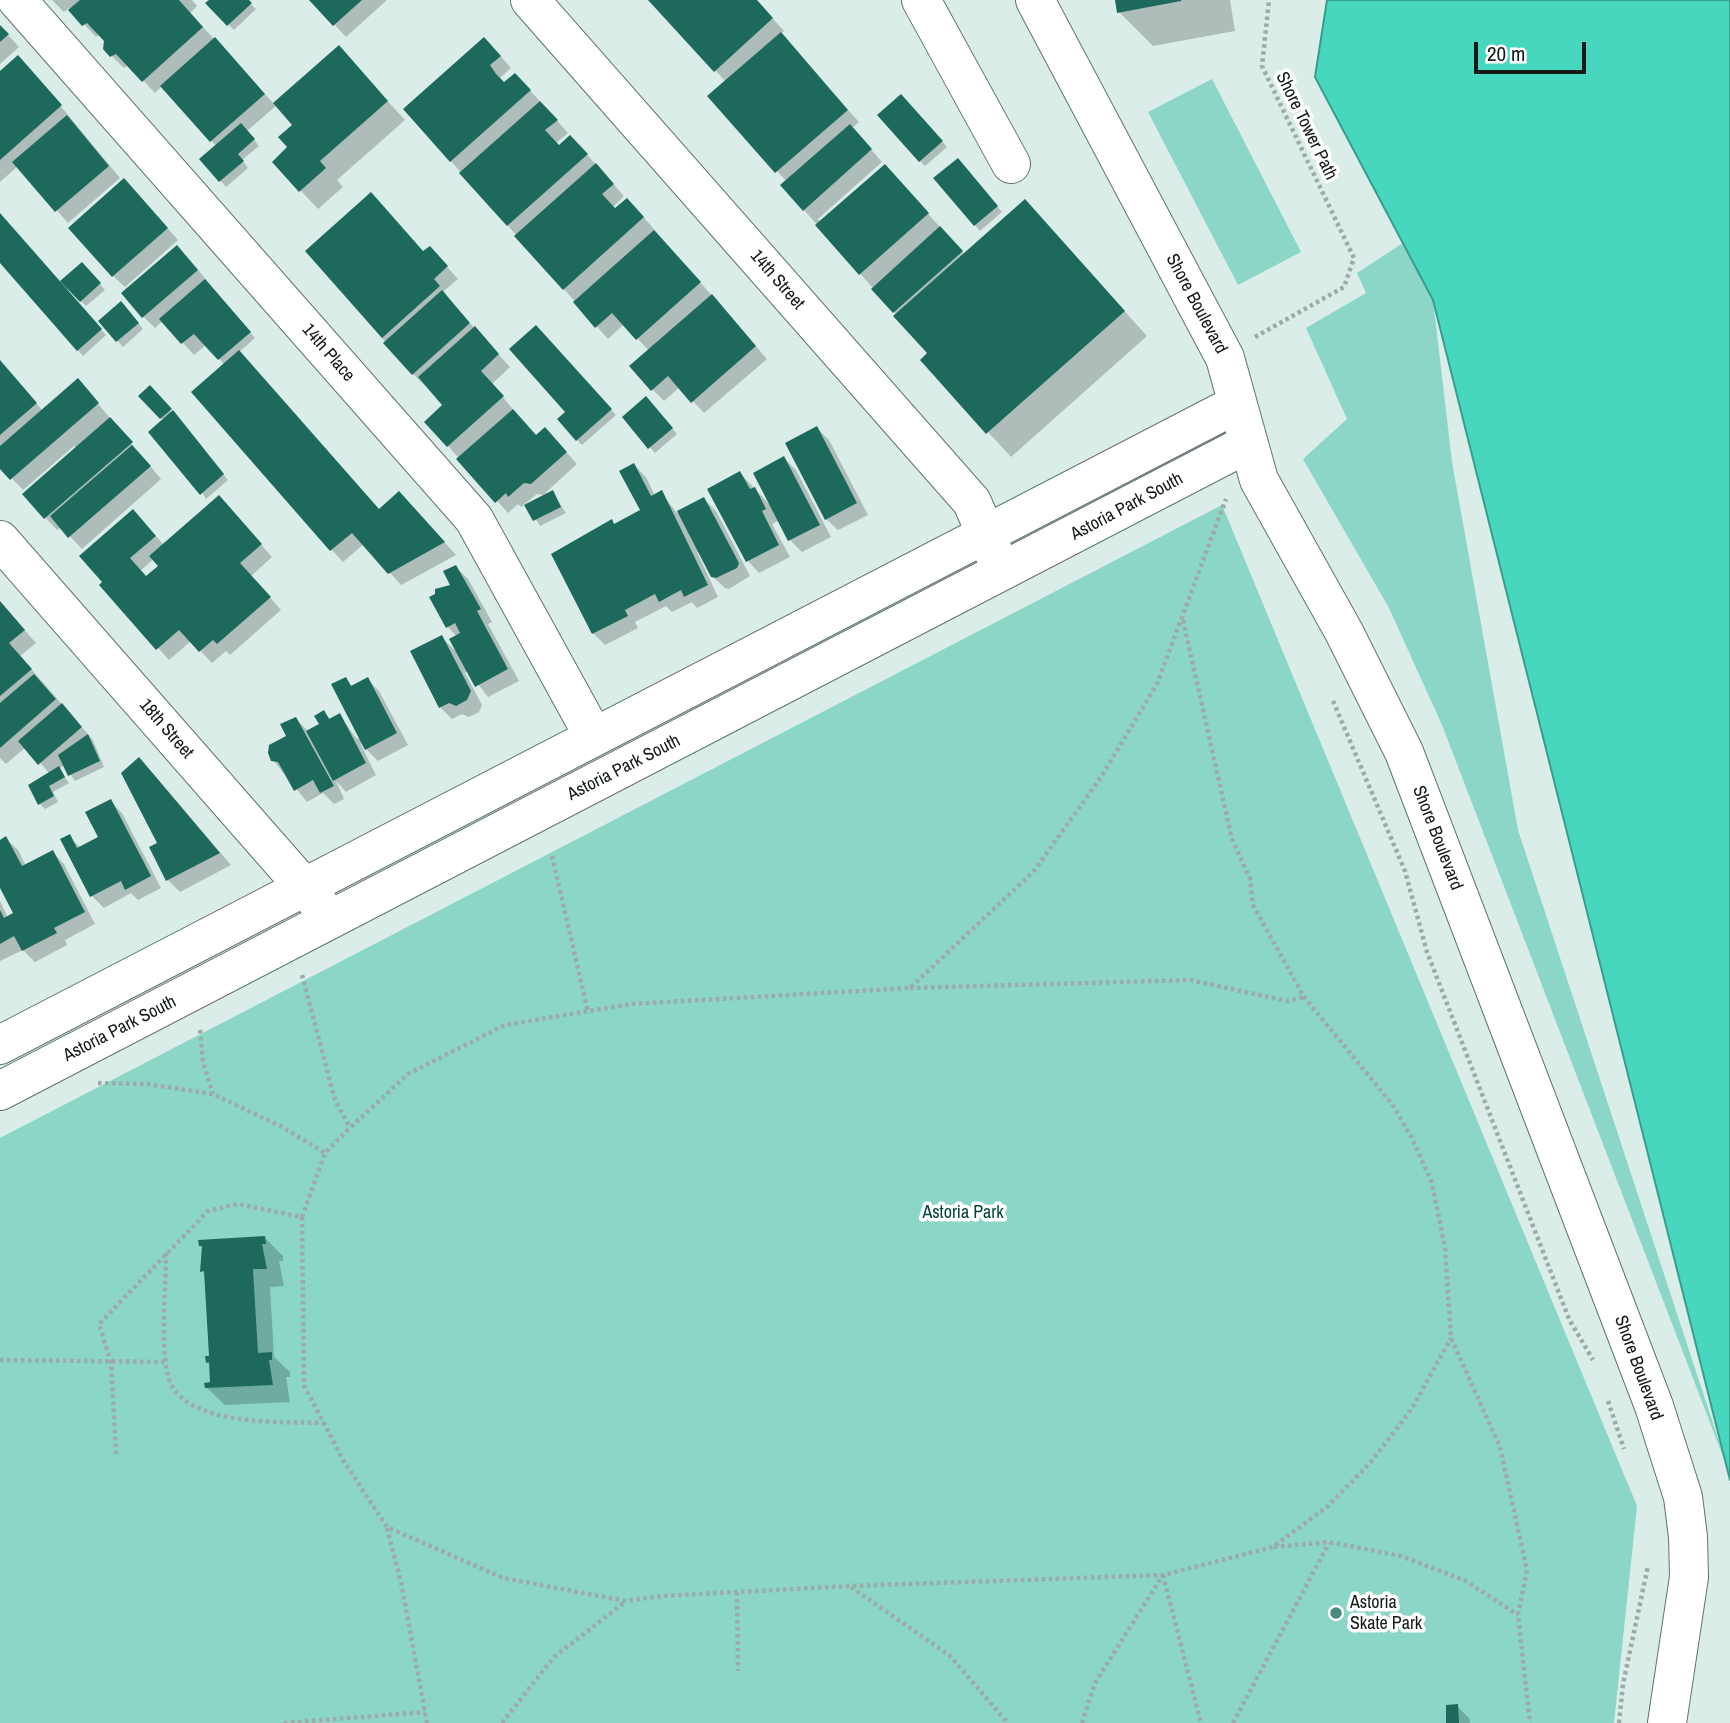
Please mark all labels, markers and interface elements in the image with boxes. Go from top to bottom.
scale bar [1478,28,1590,72]
text: 20 m [1487,39,1525,68]
street label: Shore Tower Path [1271,69,1341,183]
street label: 14th Street [745,246,809,314]
street label: Shore Boulevard [1161,250,1231,358]
street label: 14th Place [297,320,359,386]
street label: Astoria Park South [1067,468,1187,546]
street label: 18th Street [134,695,198,763]
street label: Astoria Park South [564,730,684,806]
street label: Shore Boulevard [1407,783,1467,893]
street label: Astoria Park South [60,991,180,1067]
park label: Astoria Park [922,1202,1004,1224]
street label: Shore Boulevard [1609,1313,1667,1423]
place label: Astoria Skate Park [1350,1592,1422,1634]
marker: Astoria Skate Park [1328,1605,1344,1621]

